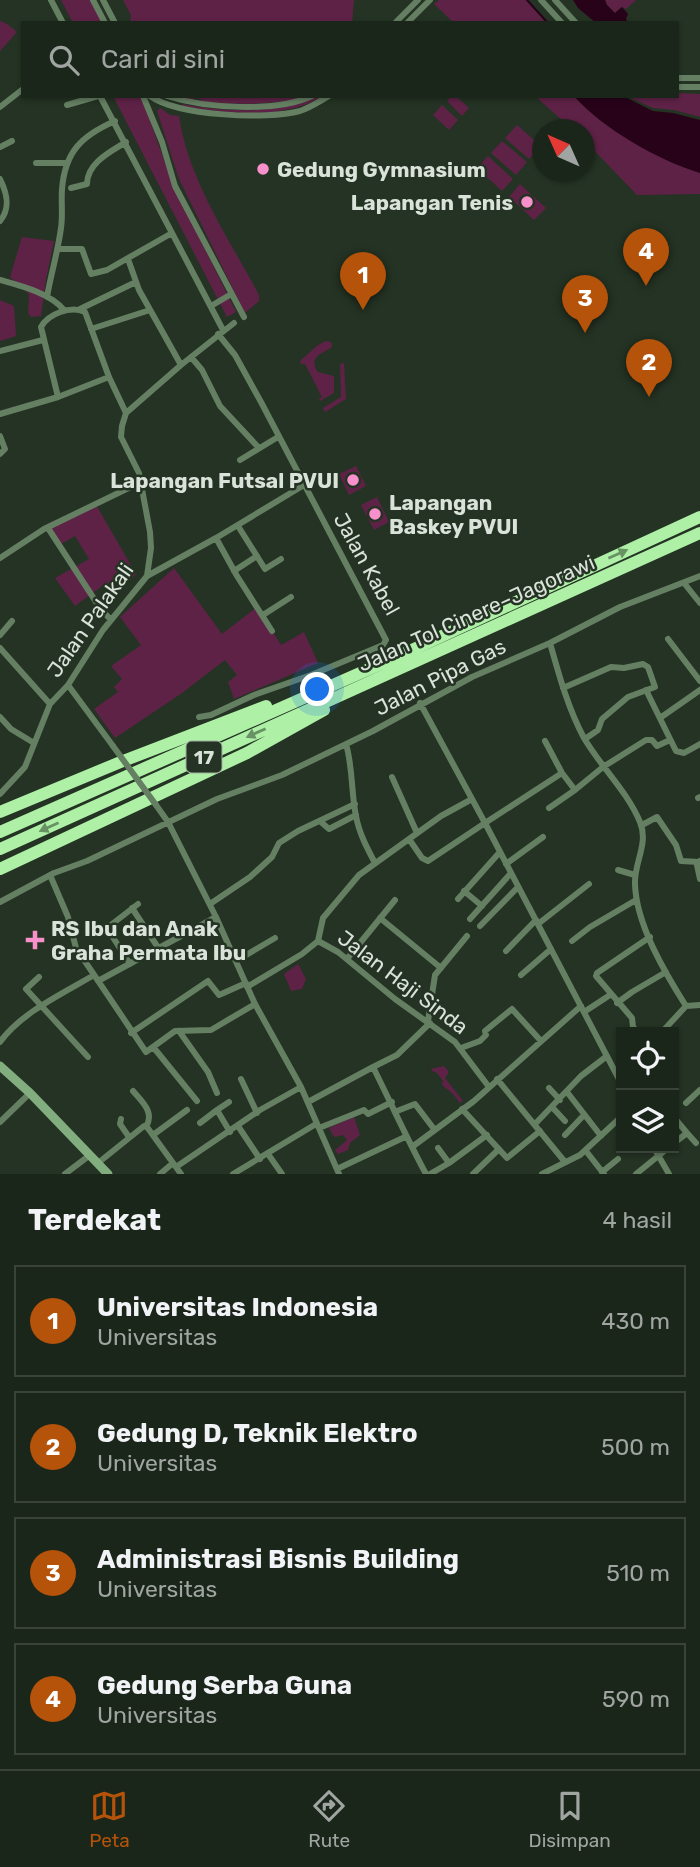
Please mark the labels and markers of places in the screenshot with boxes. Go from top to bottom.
place label: Gedung Gymnasium [277,157,486,182]
marker: Gedung Gymnasium [255,161,271,177]
place label: Lapangan Tenis [351,190,513,215]
marker: Lapangan Tenis [519,194,535,210]
pin: 4 [623,228,669,286]
pin: 1 [340,252,386,310]
pin: 3 [562,275,608,333]
pin: 2 [626,339,672,397]
place label: Lapangan Futsal PVUI [110,468,339,493]
marker: Lapangan Futsal PVUI [345,472,361,488]
place label: Lapangan Baskey PVUI [389,490,518,539]
marker: Lapangan Baskey PVUI [367,506,383,522]
place label: RS Ibu dan Anak Graha Permata Ibu [51,916,246,965]
marker: RS Ibu dan Anak Graha Permata Ibu [25,930,45,950]

